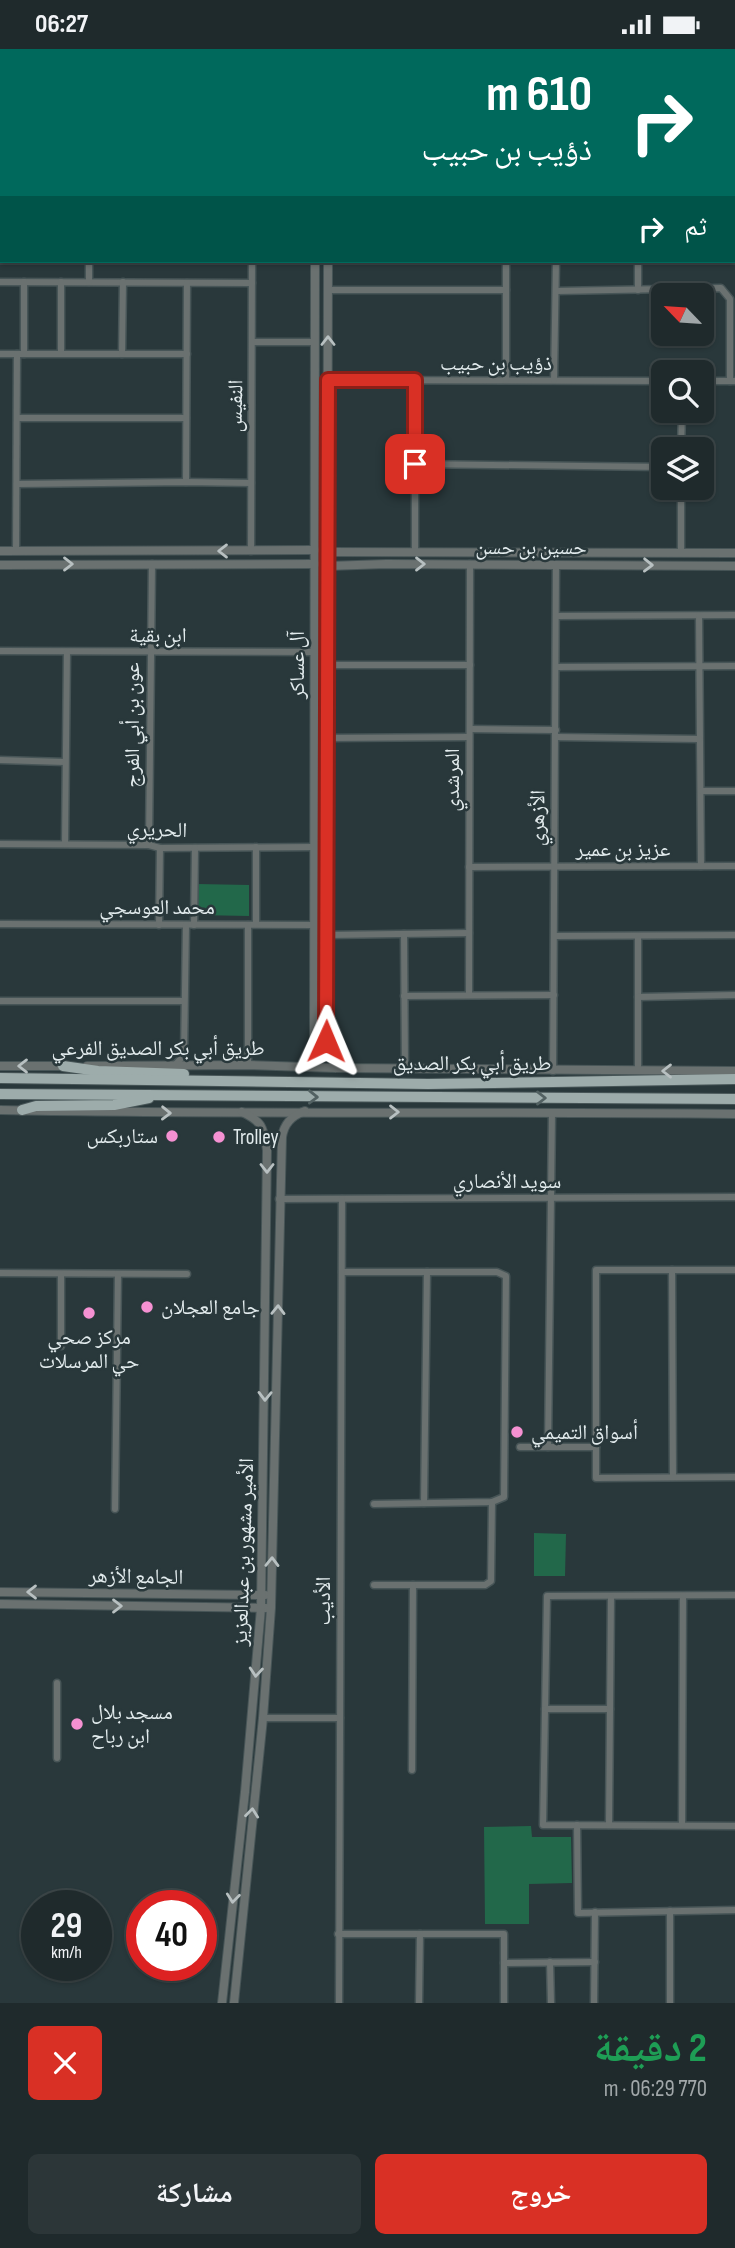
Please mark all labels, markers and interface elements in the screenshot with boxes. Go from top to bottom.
text: 06:27 [35,9,88,40]
text: 610 m [486,66,592,125]
icon: right [616,77,707,168]
text: ذؤيب بن حبيب [422,131,592,170]
icon: right [632,210,670,248]
text: ثم [684,212,707,243]
north arrow [651,283,714,347]
map controls [651,283,714,500]
one-way arrow [321,335,336,346]
street label: ذؤيب بن حبيب [440,351,552,376]
button: search [651,360,714,423]
street label: النفيس [223,379,248,433]
pin [385,434,445,494]
button: layers [651,437,714,500]
icon: arrive [396,445,434,483]
street label: حسين بن حسن [475,535,587,560]
one-way arrow [217,543,227,559]
one-way arrow [63,556,74,572]
one-way arrow [416,556,426,572]
one-way arrow [643,557,654,573]
street label: ابن بقية [129,623,187,648]
street label: آل عساكر [285,630,310,700]
street label: عون بن أبي الفرج [119,662,148,788]
street label: المرشدي [440,748,468,812]
street label: الأزهري [525,790,554,846]
street label: الحريري [126,816,188,846]
street label: عزيز بن عمير [575,837,671,862]
street label: محمد العوسجي [99,895,215,923]
position arrow [289,1004,363,1078]
street label: طريق أبي بكر الصديق الفرعي [51,1035,265,1064]
street label: طريق أبي بكر الصديق [393,1050,551,1079]
one-way arrow [17,1058,28,1074]
one-way arrow [661,1063,672,1078]
one-way arrow [308,1089,319,1105]
one-way arrow [536,1090,546,1106]
one-way arrow [161,1105,172,1120]
one-way arrow [388,1105,399,1120]
place label: ستاربكس [86,1124,158,1149]
place label: Trolley [233,1125,279,1150]
marker: ستاربكس [164,1128,180,1144]
marker: Trolley [211,1129,227,1145]
one-way arrow [259,1164,275,1174]
street label: سويد الأنصاري [453,1169,561,1197]
place label: جامع العجلان [161,1295,260,1320]
marker: جامع العجلان [139,1299,155,1315]
one-way arrow [270,1304,286,1315]
marker: مركز صحي حي المرسلات [81,1305,97,1321]
place label: مركز صحي حي المرسلات [39,1325,139,1377]
one-way arrow [257,1391,273,1401]
place label: أسواق التميمي [531,1419,638,1448]
marker: أسواق التميمي [509,1424,525,1440]
street label: الأمير مشهور بن عبدالعزيز [228,1458,259,1647]
one-way arrow [265,1556,280,1567]
street label: الجامع الأزهر [87,1563,184,1590]
street label: الأديب [311,1577,336,1625]
one-way arrow [26,1584,37,1600]
one-way arrow [112,1598,123,1614]
one-way arrow [249,1667,264,1678]
place label: مسجد بلال ابن رباح [91,1700,173,1749]
marker: مسجد بلال ابن رباح [69,1716,85,1732]
one-way arrow [245,1807,260,1819]
speed limit sign: 40 [126,1890,217,1981]
one-way arrow [226,1893,241,1904]
text: 29 [51,1905,82,1948]
text: km/h [51,1942,82,1963]
text: 2 دقيقة [594,2023,707,2074]
button: close [28,2026,102,2100]
text: 770 m · 06:29 [604,2075,707,2103]
button: مشاركة [28,2154,361,2234]
button: خروج [375,2154,707,2234]

